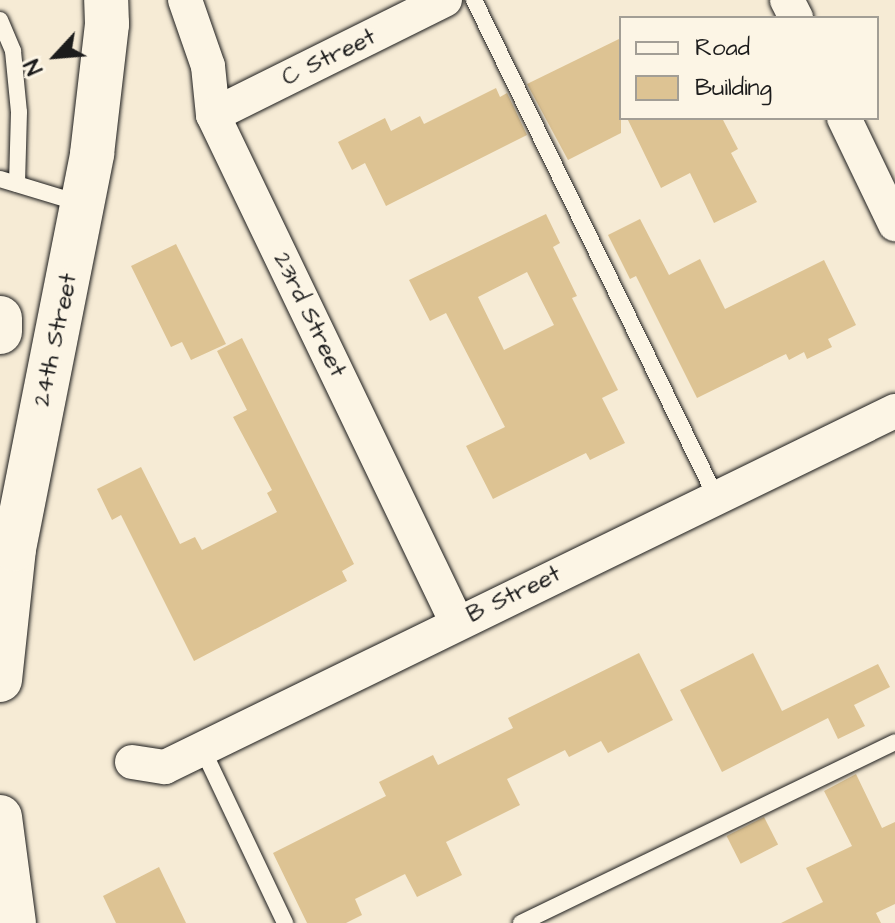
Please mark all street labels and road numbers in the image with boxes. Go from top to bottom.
street label: C Street [277,23,381,93]
street label: 23rd Street [266,248,352,382]
street label: 24th Street [28,271,84,409]
street label: B Street [462,560,566,630]

